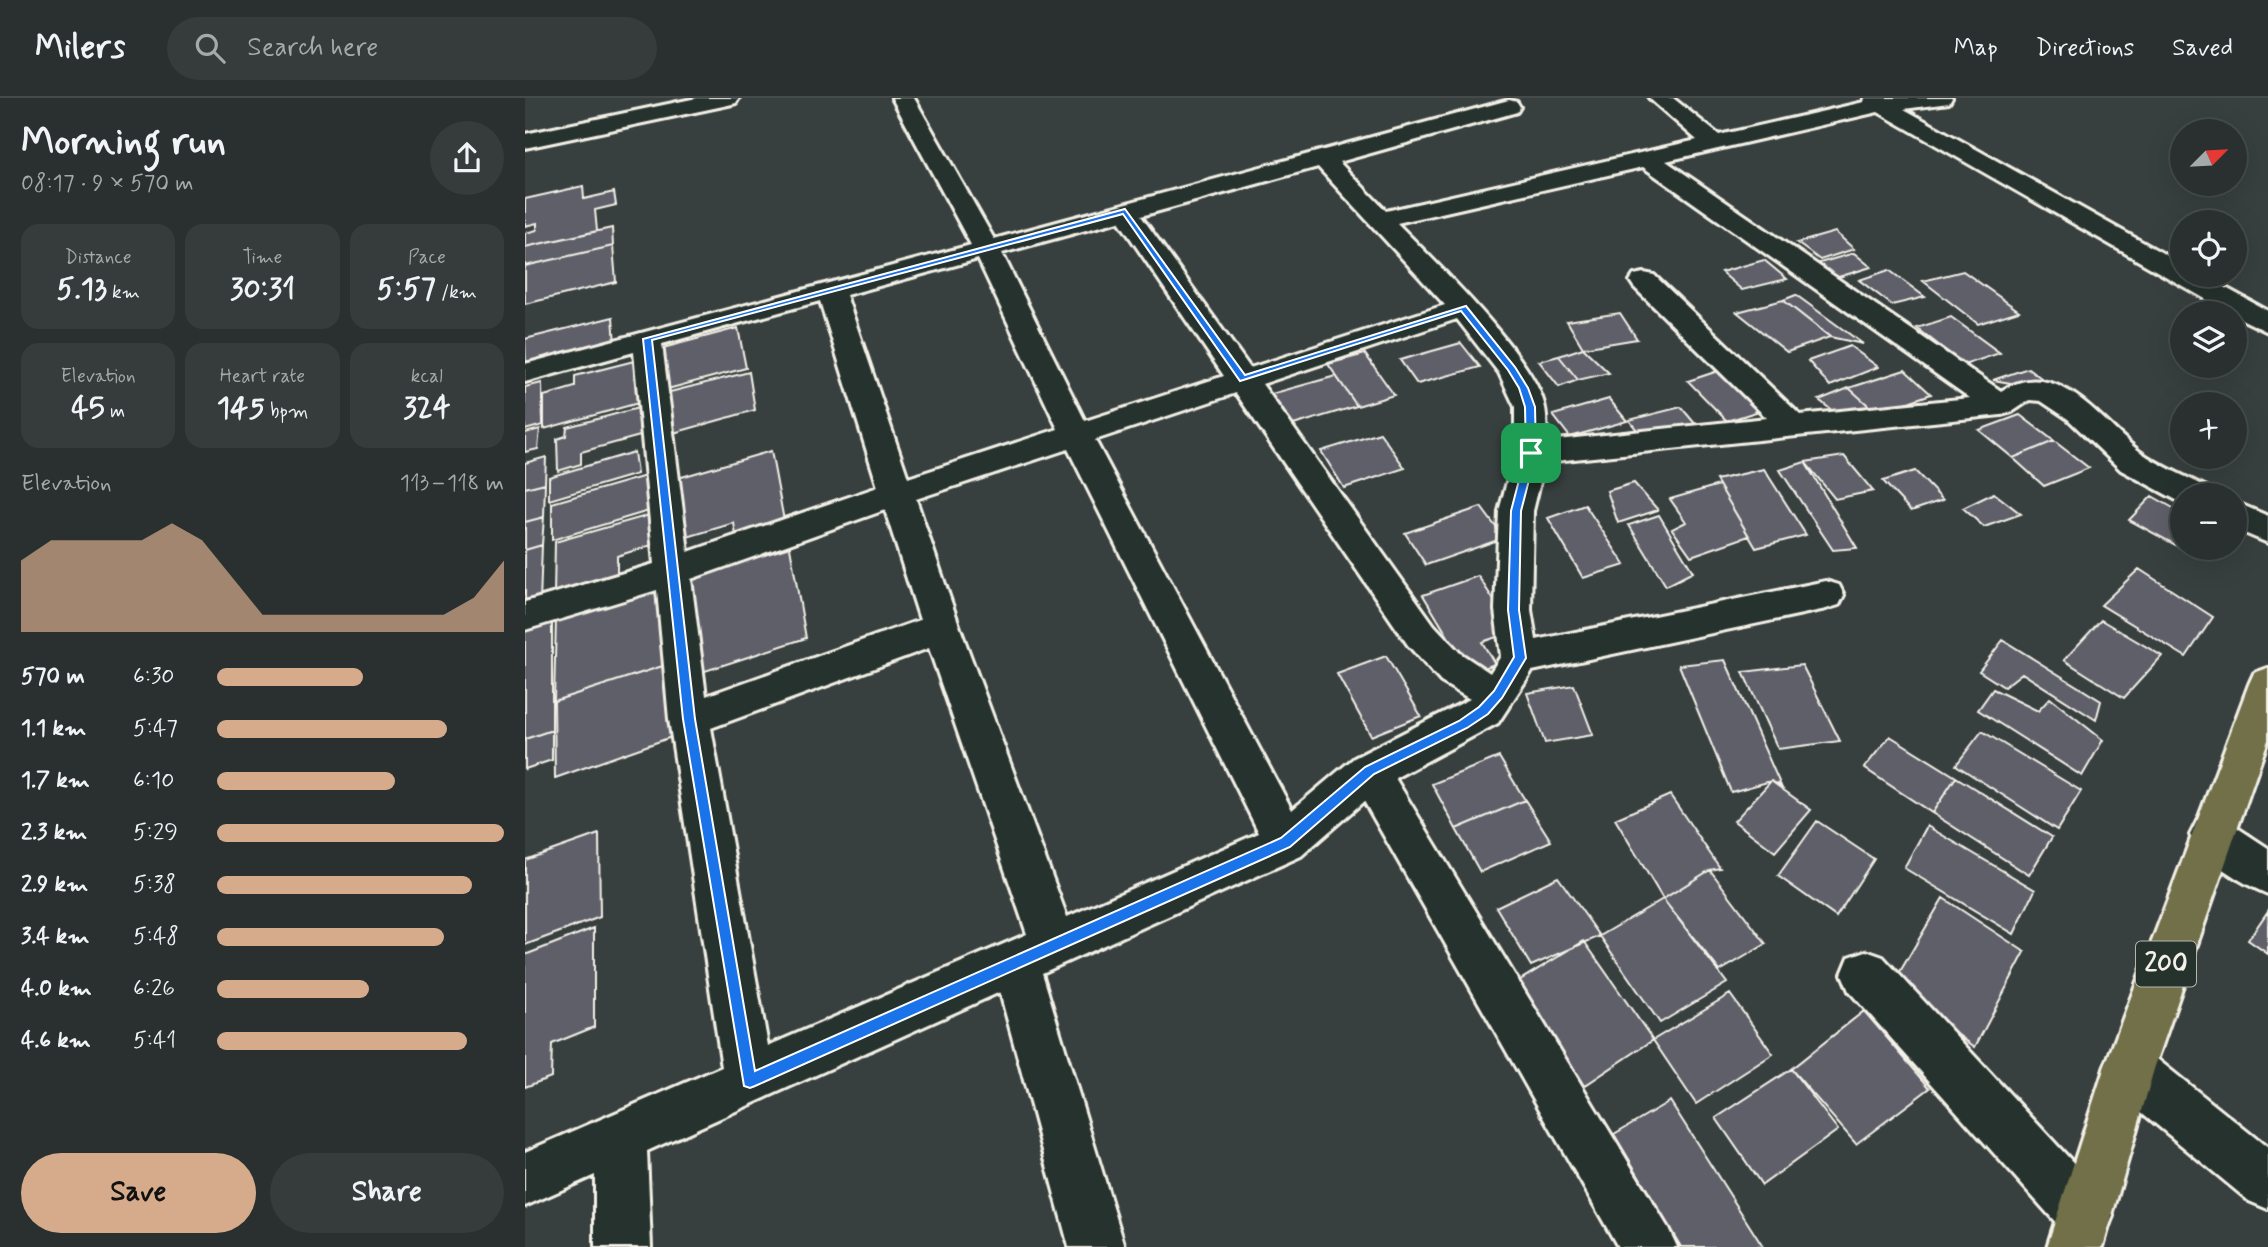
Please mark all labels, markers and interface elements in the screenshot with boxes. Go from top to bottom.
search box [167,17,657,80]
text: Milers [35,26,125,70]
icon: search [191,29,229,67]
text: Search here [247,31,378,65]
text: Map [1954,33,1998,64]
text: Directions [2036,33,2134,64]
text: Saved [2172,33,2233,64]
text: Morning run [21,118,226,167]
north arrow [2170,119,2247,196]
map controls [2170,119,2247,560]
button: share [430,121,504,195]
text: 08:17 · 9 × 570 m [21,169,194,199]
button: locate [2170,210,2247,287]
text: Distance [65,245,132,270]
text: Time [243,245,282,270]
text: Pace [408,245,446,270]
text: 5.13 [57,270,107,309]
text: 30:31 [230,270,295,309]
text: 5:57 [377,270,436,309]
text: km [107,280,140,305]
text: /km [436,280,477,305]
button: layers [2170,301,2247,378]
text: Elevation [61,364,136,389]
text: Heart rate [220,364,305,389]
text: kcal [411,364,443,389]
text: 45 [71,389,105,428]
text: 145 [217,389,265,428]
text: 324 [403,389,450,428]
button: + [2170,392,2247,469]
text: m [105,399,125,424]
text: bpm [265,399,308,424]
pin [1501,423,1561,483]
icon: arrive [1512,434,1550,472]
text: Elevation [21,469,112,499]
text: 113–118 m [400,469,504,499]
button: − [2170,483,2247,560]
text: 570 m [21,662,85,692]
text: 6:30 [133,662,174,692]
text: 1.1 km [21,714,86,744]
text: 5:47 [133,714,178,744]
text: 1.7 km [21,766,90,796]
text: 6:10 [133,766,174,796]
text: 2.3 km [21,818,87,848]
text: 5:29 [133,818,178,848]
text: 2.9 km [21,870,88,900]
text: 5:38 [133,870,176,900]
text: 3.4 km [21,922,89,952]
text: 5:48 [133,922,179,952]
road number: 200 [2136,942,2196,986]
text: 4.0 km [21,974,92,1004]
text: 6:26 [133,974,175,1004]
text: 4.6 km [21,1026,91,1056]
text: 5:41 [133,1026,176,1056]
button: Save [21,1153,256,1233]
button: Share [270,1153,504,1233]

